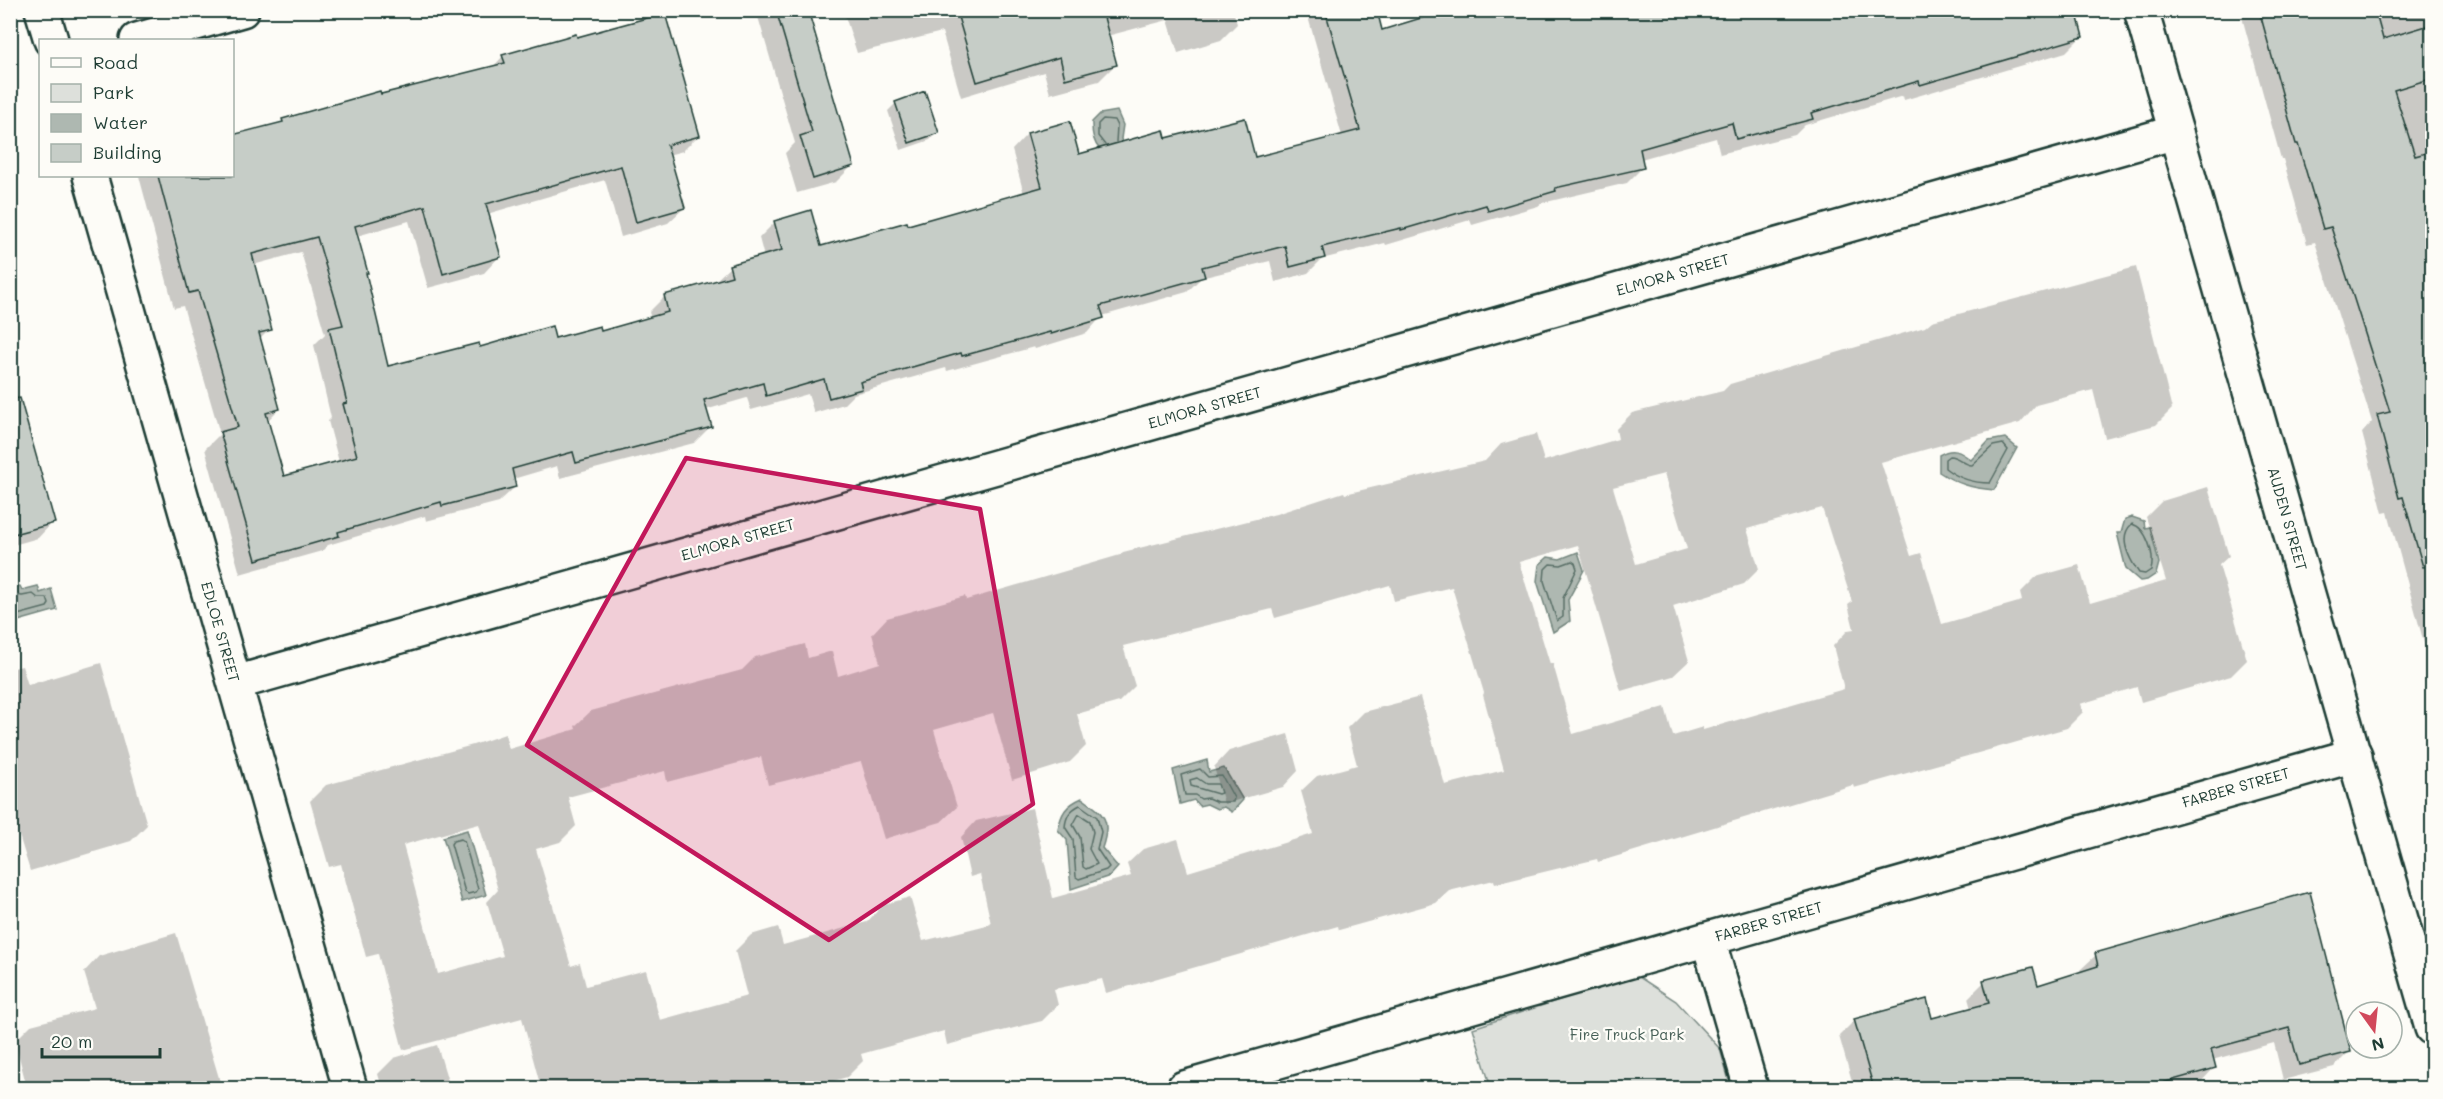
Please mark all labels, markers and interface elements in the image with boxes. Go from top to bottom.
legend [39,39,234,177]
text: Road [93,50,138,74]
text: Park [93,80,134,104]
text: Water [93,110,148,134]
text: Building [93,140,161,164]
street label: ELMORA STREET [1614,248,1732,300]
street label: ELMORA STREET [1146,381,1264,433]
street label: AUDEN STREET [2264,464,2312,573]
street label: ELMORA STREET [679,513,797,565]
street label: EDLOE STREET [197,579,245,684]
street label: FARBER STREET [2180,762,2292,812]
street label: FARBER STREET [1713,896,1825,946]
north arrow [2344,1000,2404,1060]
scale bar [42,1021,160,1059]
park label: Fire Truck Park [1570,1024,1684,1044]
text: 20 m [51,1029,92,1053]
text: N [2369,1033,2387,1057]

